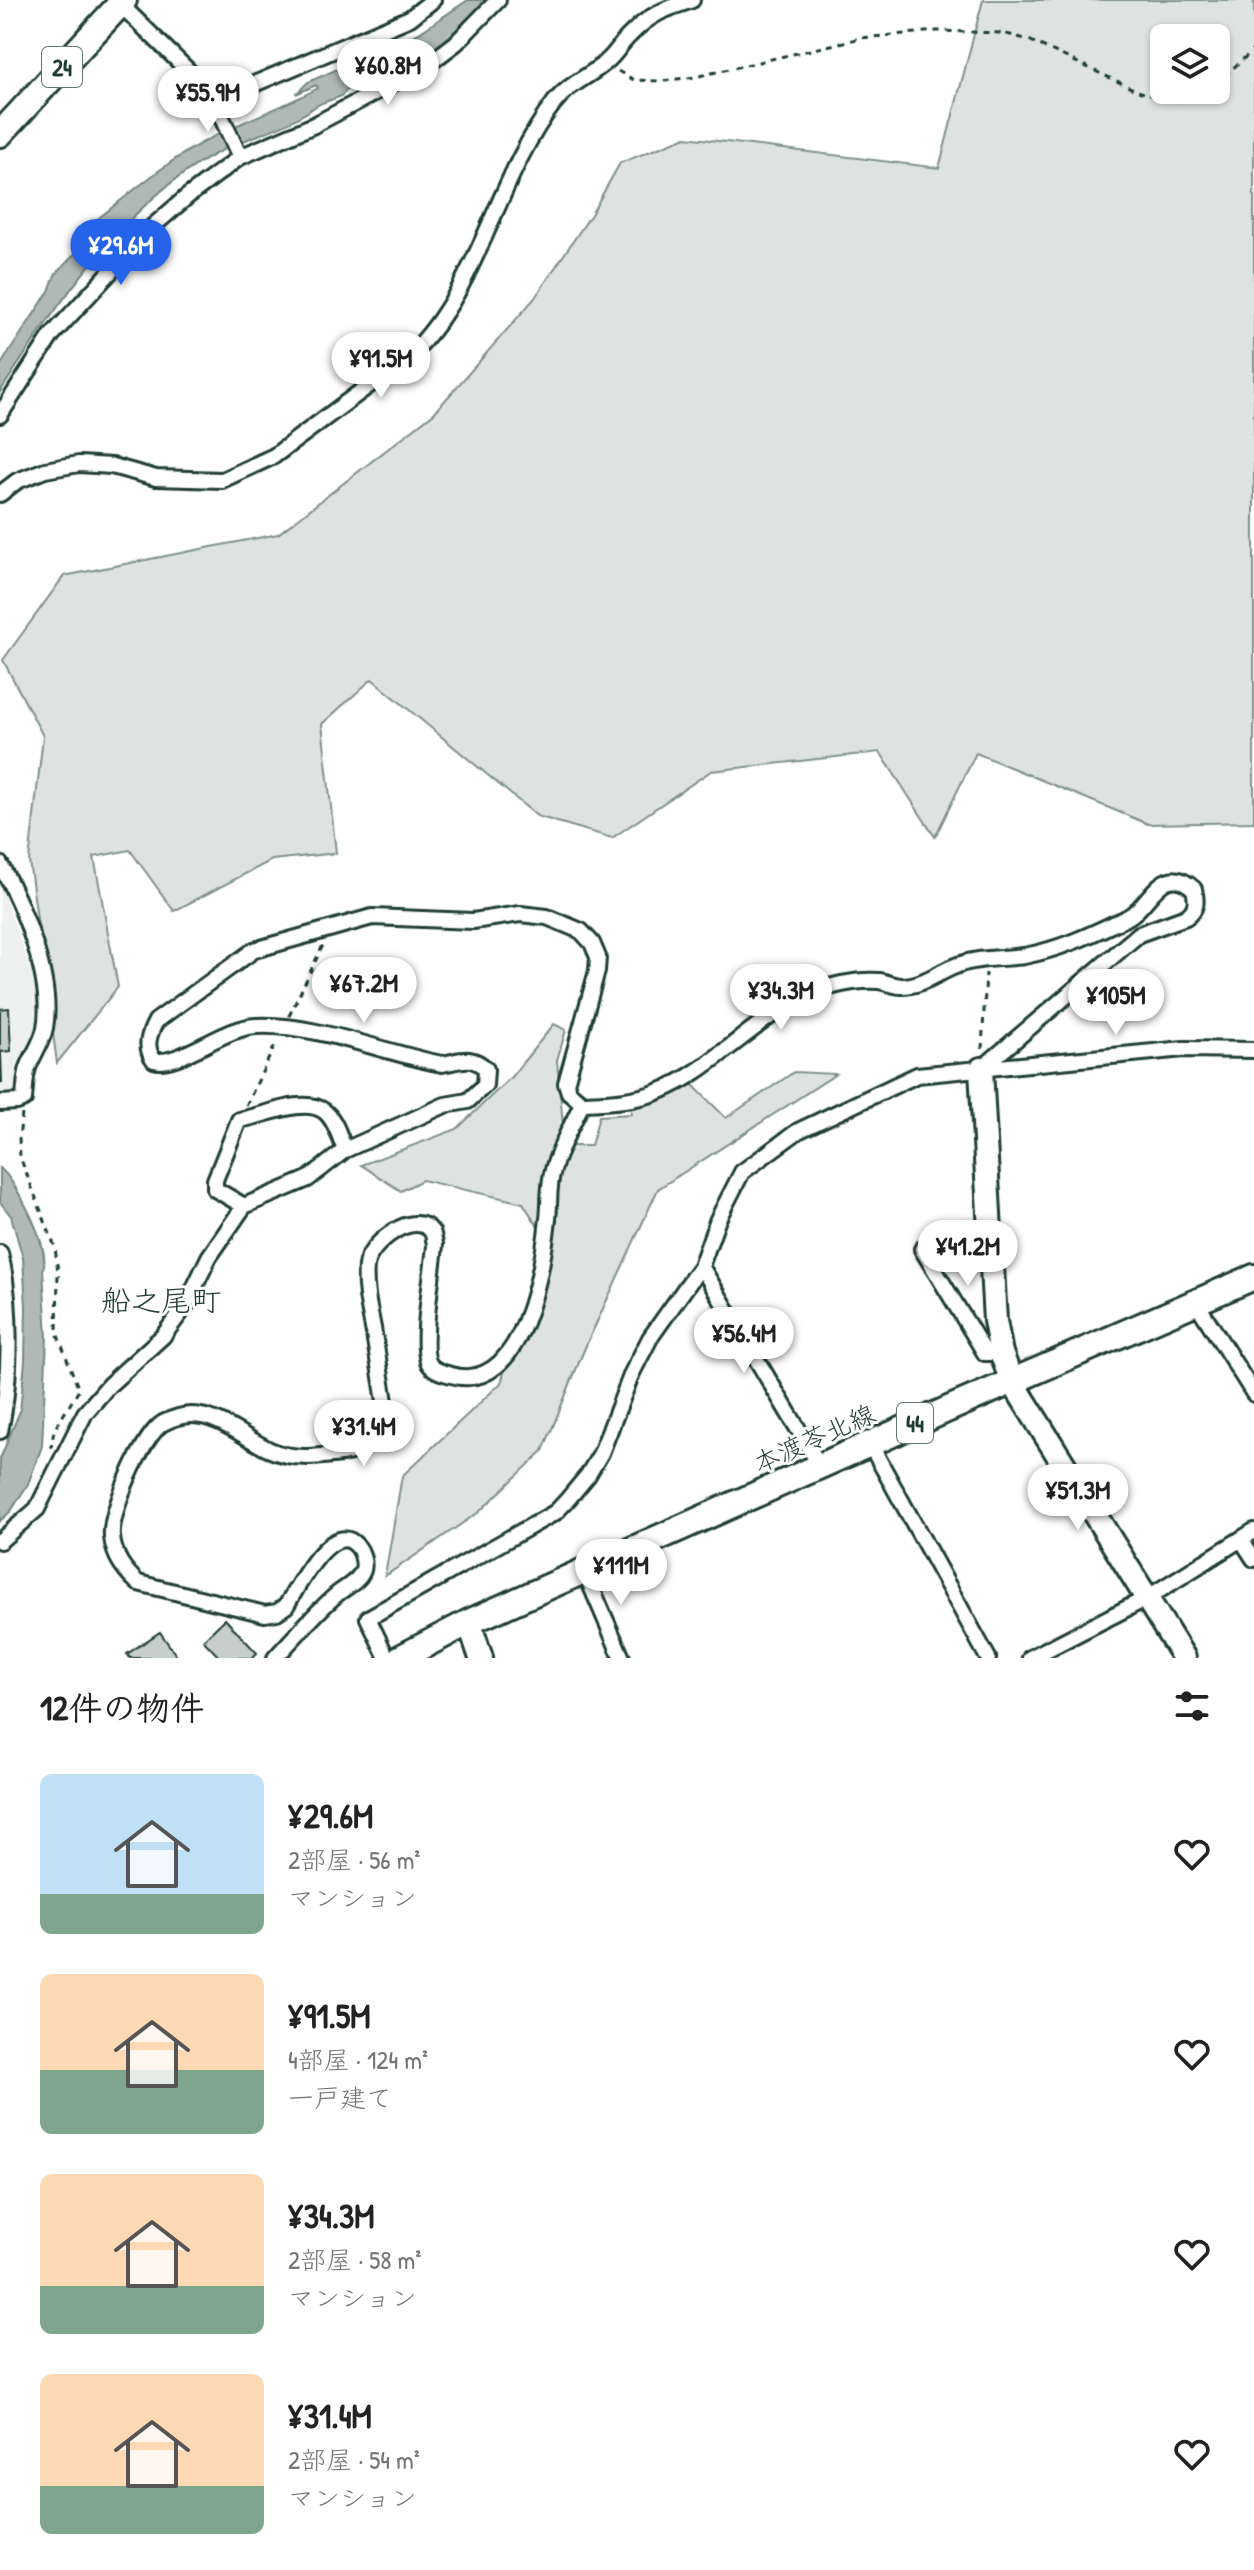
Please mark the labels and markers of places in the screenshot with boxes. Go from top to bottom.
pin: ¥60.8M [323,39,453,107]
pin: ¥55.9M [143,66,273,134]
pin: ¥29.6M [56,219,186,287]
pin: ¥91.5M [316,332,446,400]
pin: ¥67.2M [299,957,429,1025]
pin: ¥34.3M [716,964,846,1032]
pin: ¥105M [1060,969,1172,1037]
pin: ¥41.2M [903,1220,1033,1288]
pin: ¥56.4M [679,1307,809,1375]
pin: ¥31.4M [299,1400,429,1468]
pin: ¥51.3M [1013,1464,1143,1532]
pin: ¥111M [565,1539,677,1607]

